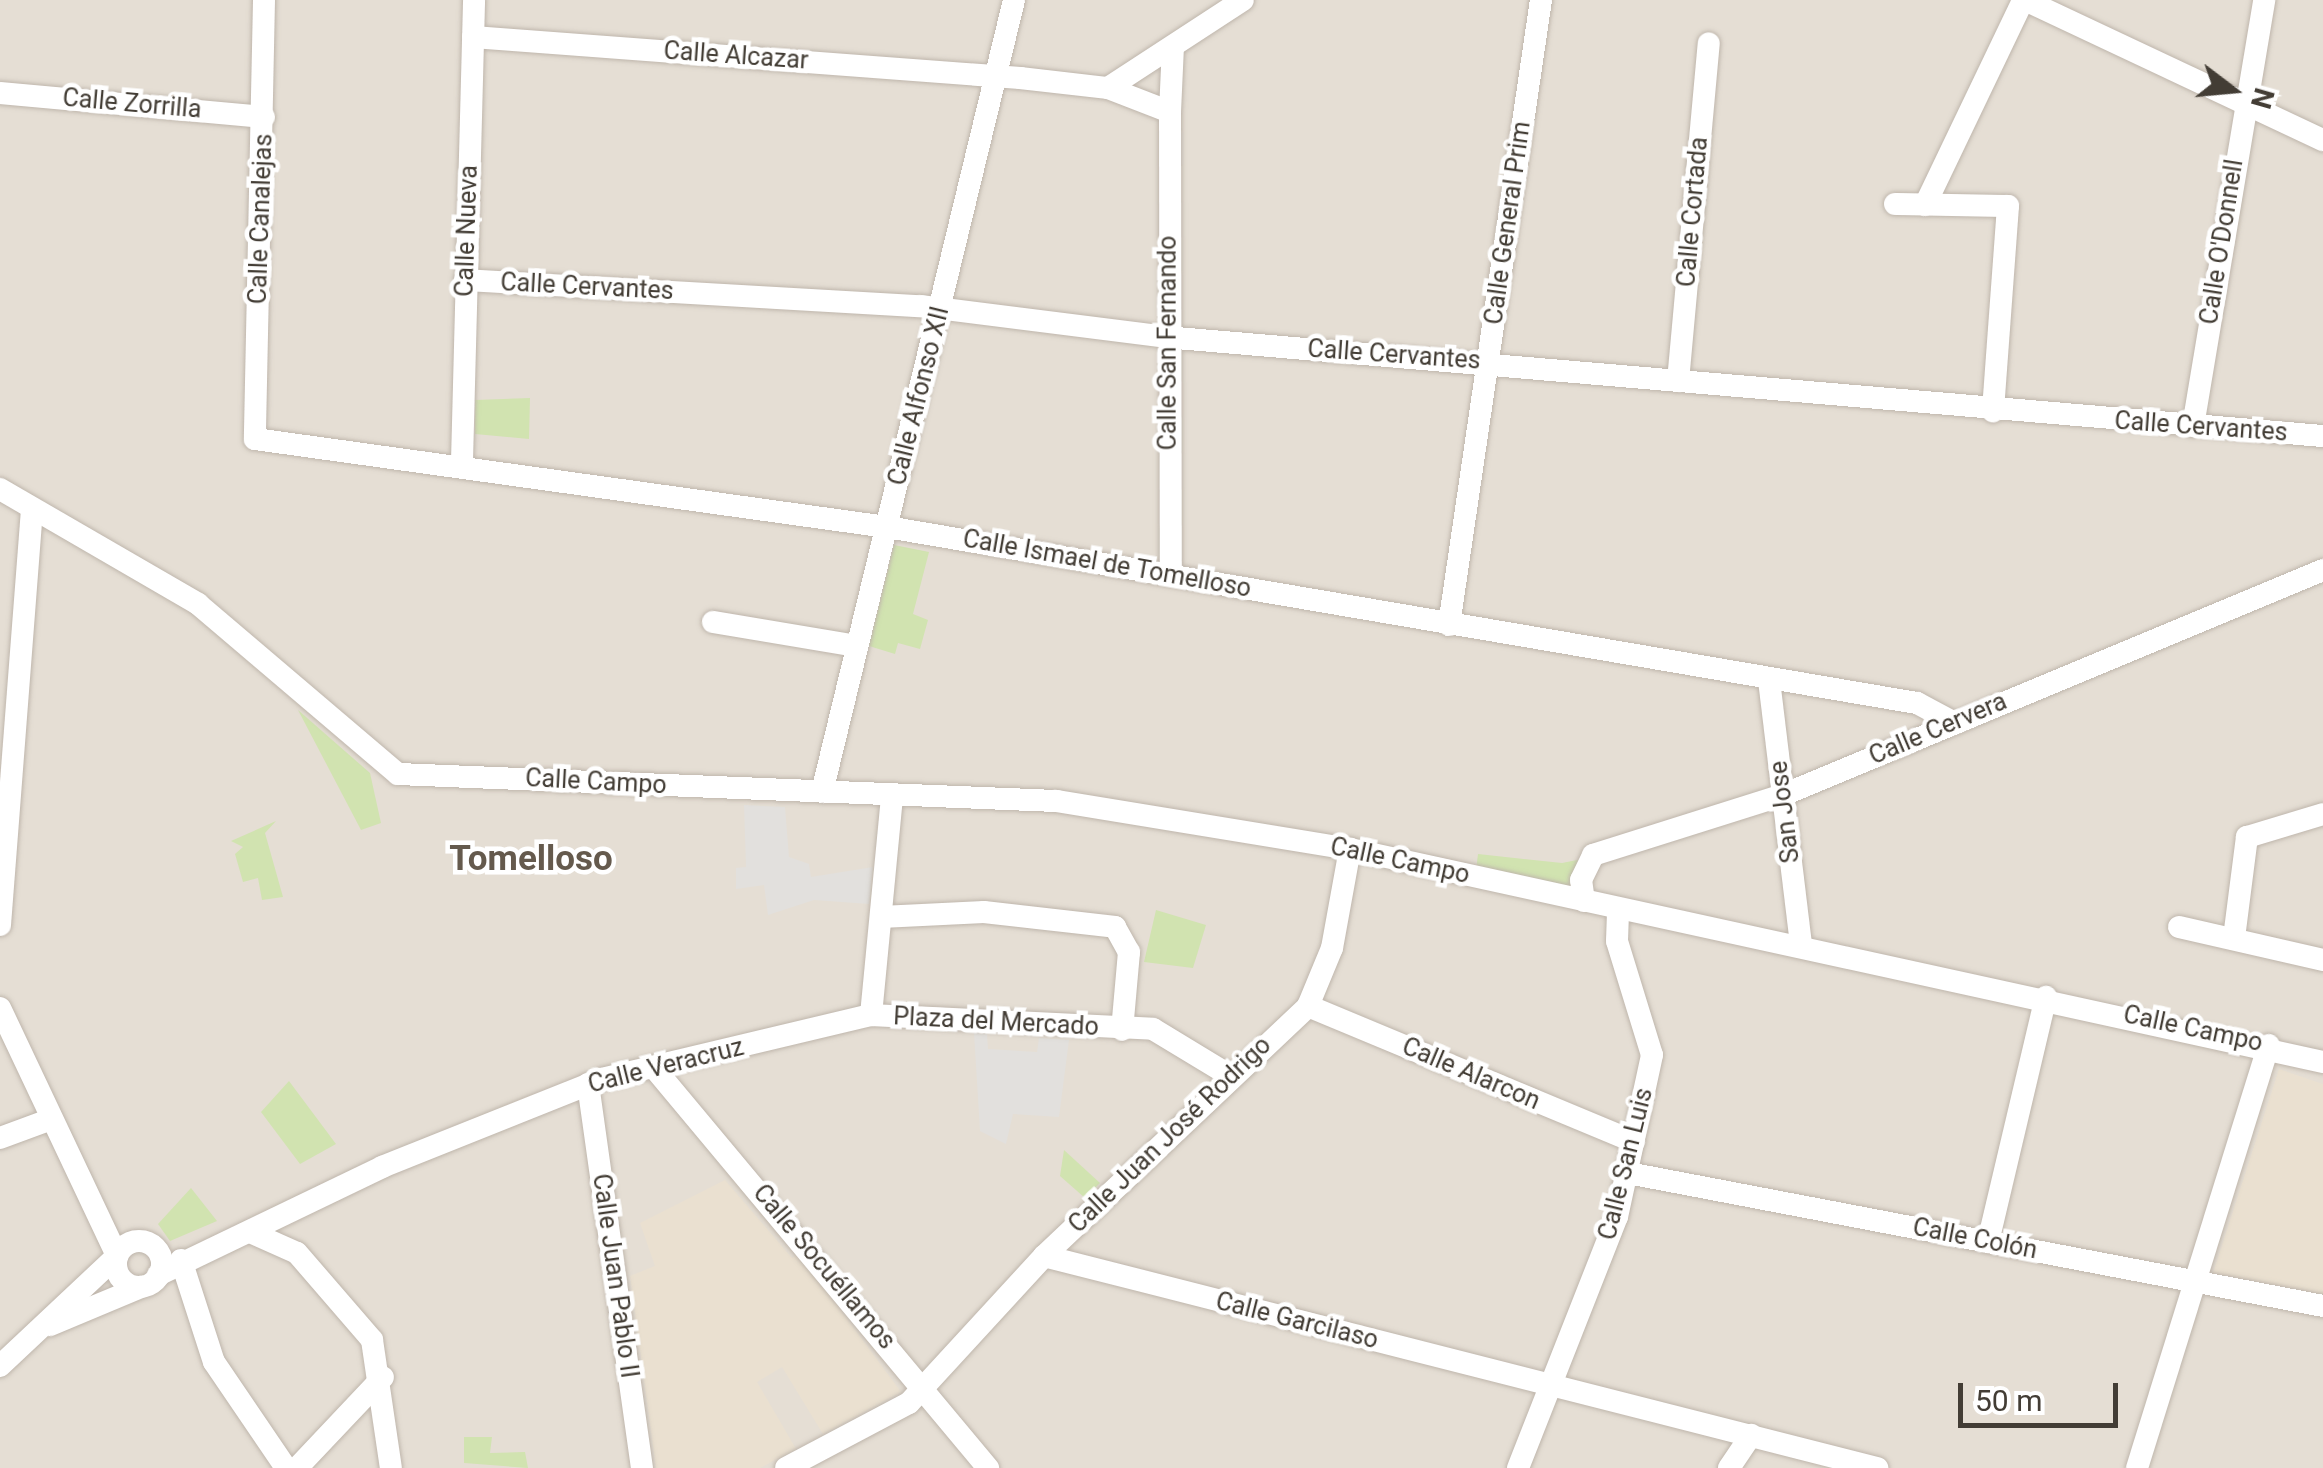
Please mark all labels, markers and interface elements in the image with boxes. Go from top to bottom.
street label: Calle Alcazar [663,36,809,76]
north arrow [2183,40,2283,140]
street label: Calle Zorrilla [61,83,203,125]
text: N [2244,84,2281,112]
street label: Calle General Prim [1479,119,1537,327]
street label: Calle Canalejas [243,133,279,305]
street label: Calle Cortada [1671,136,1715,288]
street label: Calle O'Donnell [2194,157,2250,327]
street label: Calle Nueva [450,165,484,297]
street label: Calle San Fernando [1153,236,1183,450]
street label: Calle Cervantes [500,267,674,307]
street label: Calle Alfonso XII [882,303,956,489]
street label: Calle Cervantes [1306,334,1482,376]
street label: Calle Cervantes [2113,406,2289,448]
street label: Calle Ismael de Tomelloso [960,524,1254,604]
street label: Calle Cervera [1865,687,2011,771]
street label: San Jose [1764,759,1806,865]
street label: Calle Campo [525,763,667,801]
street label: Calle Campo [1328,832,1472,890]
district label: Tomelloso [449,838,613,880]
street label: Calle Campo [2121,1000,2265,1058]
street label: Plaza del Mercado [893,1002,1099,1042]
street label: Calle Juan José Rodrigo [1063,1031,1277,1239]
street label: Calle Veracruz [585,1032,747,1100]
street label: Calle Alarcon [1398,1032,1544,1116]
street label: Calle San Luis [1593,1085,1659,1243]
street label: Calle Juan Pablo II [586,1172,644,1380]
street label: Calle Socuéllamos [746,1179,902,1355]
street label: Calle Colón [1910,1212,2040,1266]
street label: Calle Garcilaso [1213,1286,1381,1356]
scale bar [1963,1363,2123,1425]
text: 50 m [1975,1383,2042,1418]

